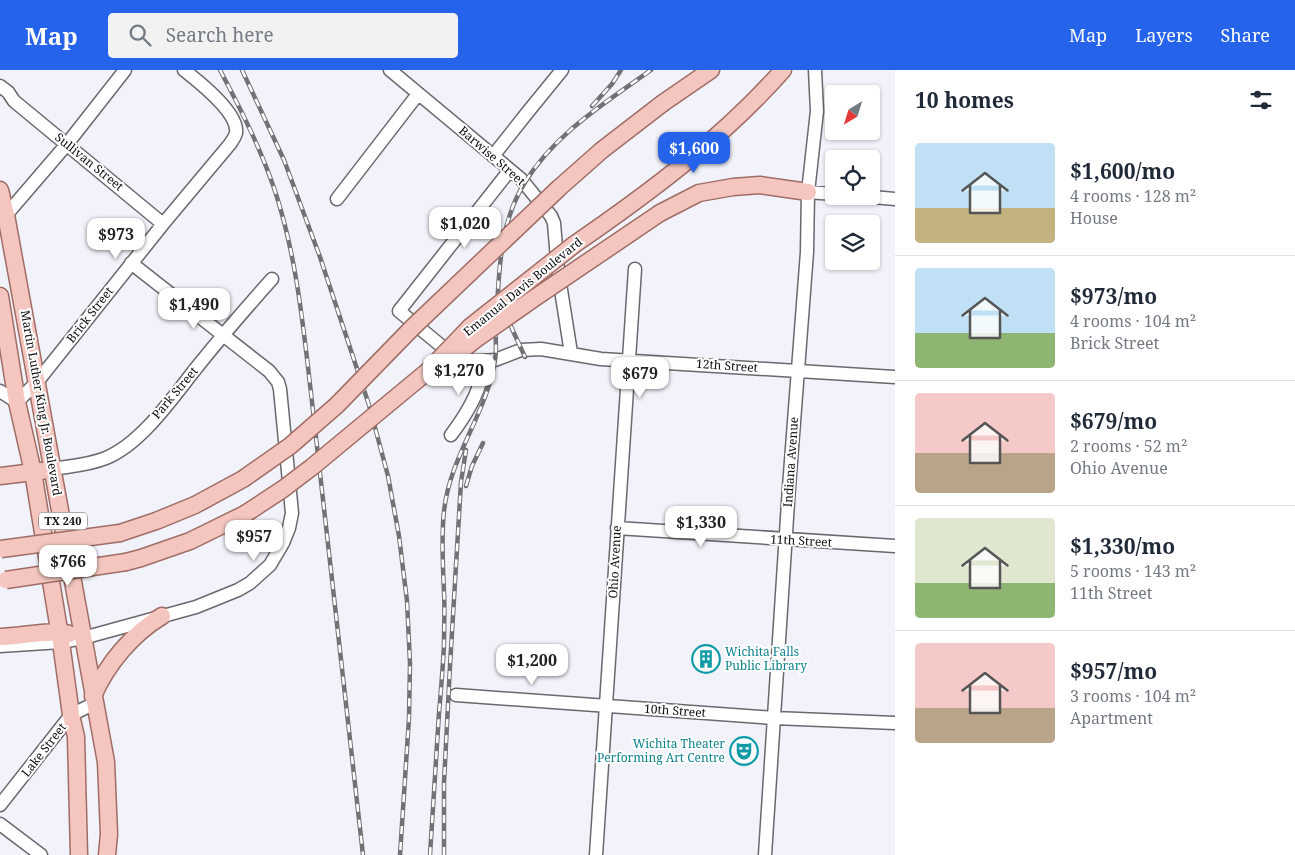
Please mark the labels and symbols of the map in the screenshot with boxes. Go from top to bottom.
north arrow [825,85,880,140]
street label: Barwise Street [455,122,529,189]
street label: Sullivan Street [52,129,127,194]
pin: $1,600 [653,132,735,174]
pin: $1,020 [424,206,506,249]
pin: $973 [86,218,146,260]
street label: Emanual Davis Boulevard [460,233,586,340]
street label: Brick Street [62,283,117,346]
pin: $1,490 [153,288,235,330]
street label: Martin Luther King Jr. Boulevard [17,309,66,498]
pin: $1,270 [418,354,500,396]
street label: 12th Street [696,355,758,376]
pin: $679 [610,356,670,399]
street label: Park Street [148,363,201,422]
street label: Indiana Avenue [779,416,802,508]
pin: $1,330 [660,506,742,548]
road number: TX 240 [39,512,87,530]
pin: $957 [224,520,284,562]
street label: Ohio Avenue [604,525,625,599]
street label: 11th Street [770,530,832,551]
pin: $766 [38,544,98,587]
place label: Wichita Falls Public Library [725,643,807,674]
pin: $1,200 [491,644,573,686]
building icon: Wichita Falls Public Library [691,644,721,674]
street label: 10th Street [644,700,706,721]
street label: Lake Street [17,719,70,780]
place label: Wichita Theater Performing Art Centre [597,735,725,766]
theatre icon: Wichita Theater Performing Art Centre [729,736,759,766]

